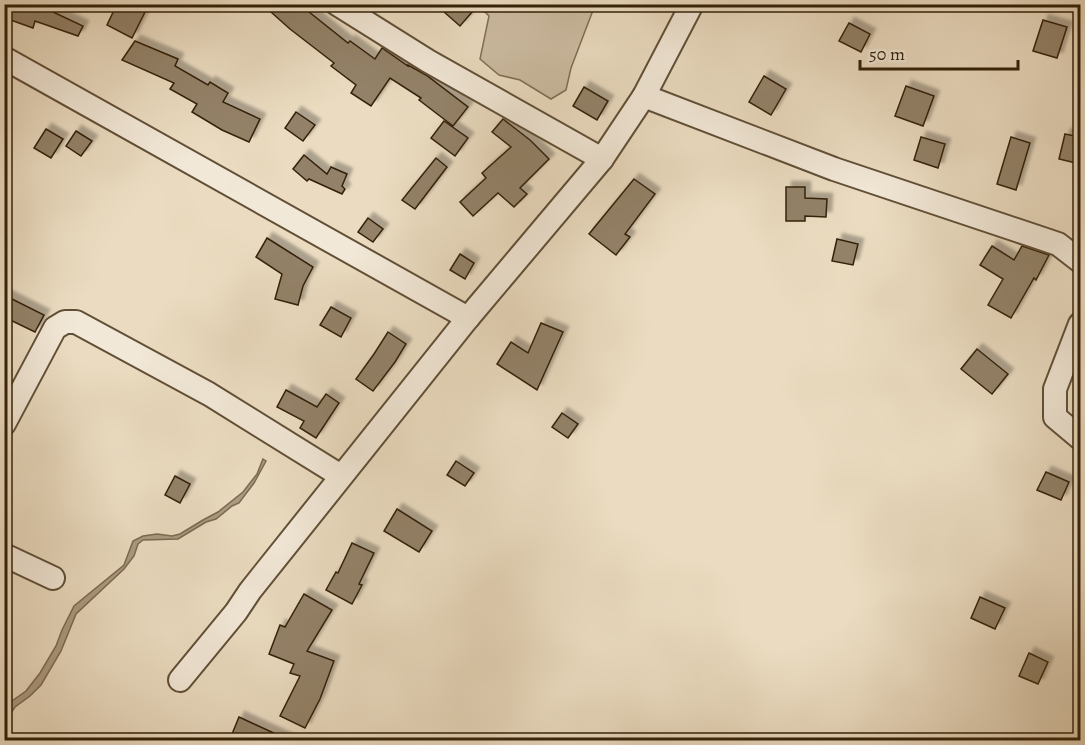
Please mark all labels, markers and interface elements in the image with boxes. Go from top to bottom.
scale bar [860,33,1018,71]
text: 50 m [869,42,905,66]

